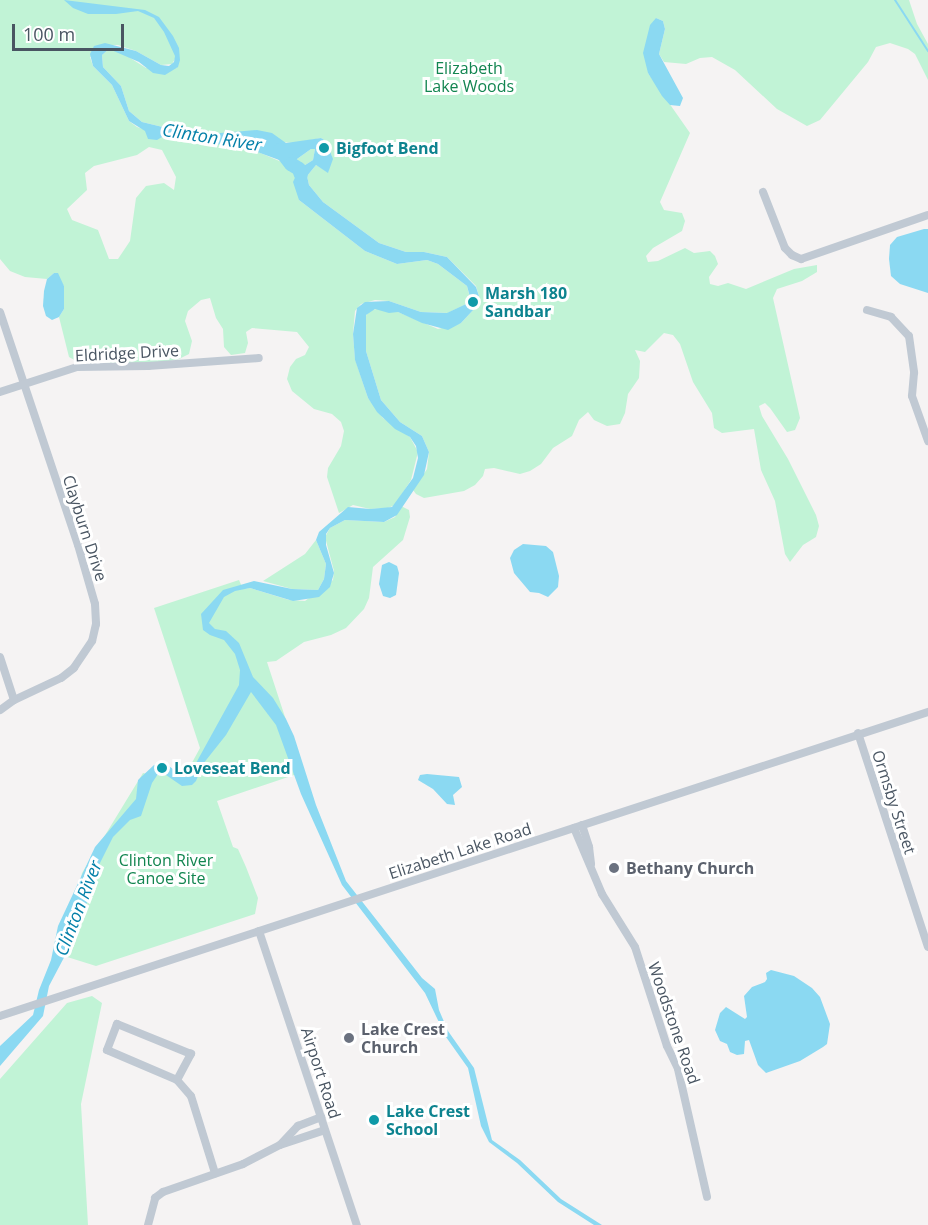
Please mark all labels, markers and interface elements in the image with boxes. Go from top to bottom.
scale bar [15,12,128,50]
text: 100 m [23,22,75,46]
park label: Elizabeth Lake Woods [424,58,514,96]
water label: Clinton River [161,118,263,156]
place label: Bigfoot Bend [336,138,439,158]
marker: Bigfoot Bend [317,141,331,155]
place label: Marsh 180 Sandbar [485,283,567,321]
marker: Marsh 180 Sandbar [466,295,480,309]
street label: Eldridge Drive [75,341,179,365]
street label: Clayburn Drive [59,473,111,583]
street label: Ormsby Street [868,748,920,856]
place label: Loveseat Bend [174,758,291,778]
marker: Loveseat Bend [155,761,169,775]
street label: Elizabeth Lake Road [386,819,534,883]
park label: Clinton River Canoe Site [119,850,213,888]
water label: Clinton River [50,857,106,959]
place label: Bethany Church [626,858,754,878]
marker: Bethany Church [607,861,621,875]
street label: Woodstone Road [644,959,704,1087]
place label: Lake Crest Church [361,1019,445,1057]
street label: Airport Road [297,1025,345,1121]
marker: Lake Crest Church [342,1031,356,1045]
place label: Lake Crest School [386,1101,470,1139]
marker: Lake Crest School [367,1113,381,1127]

